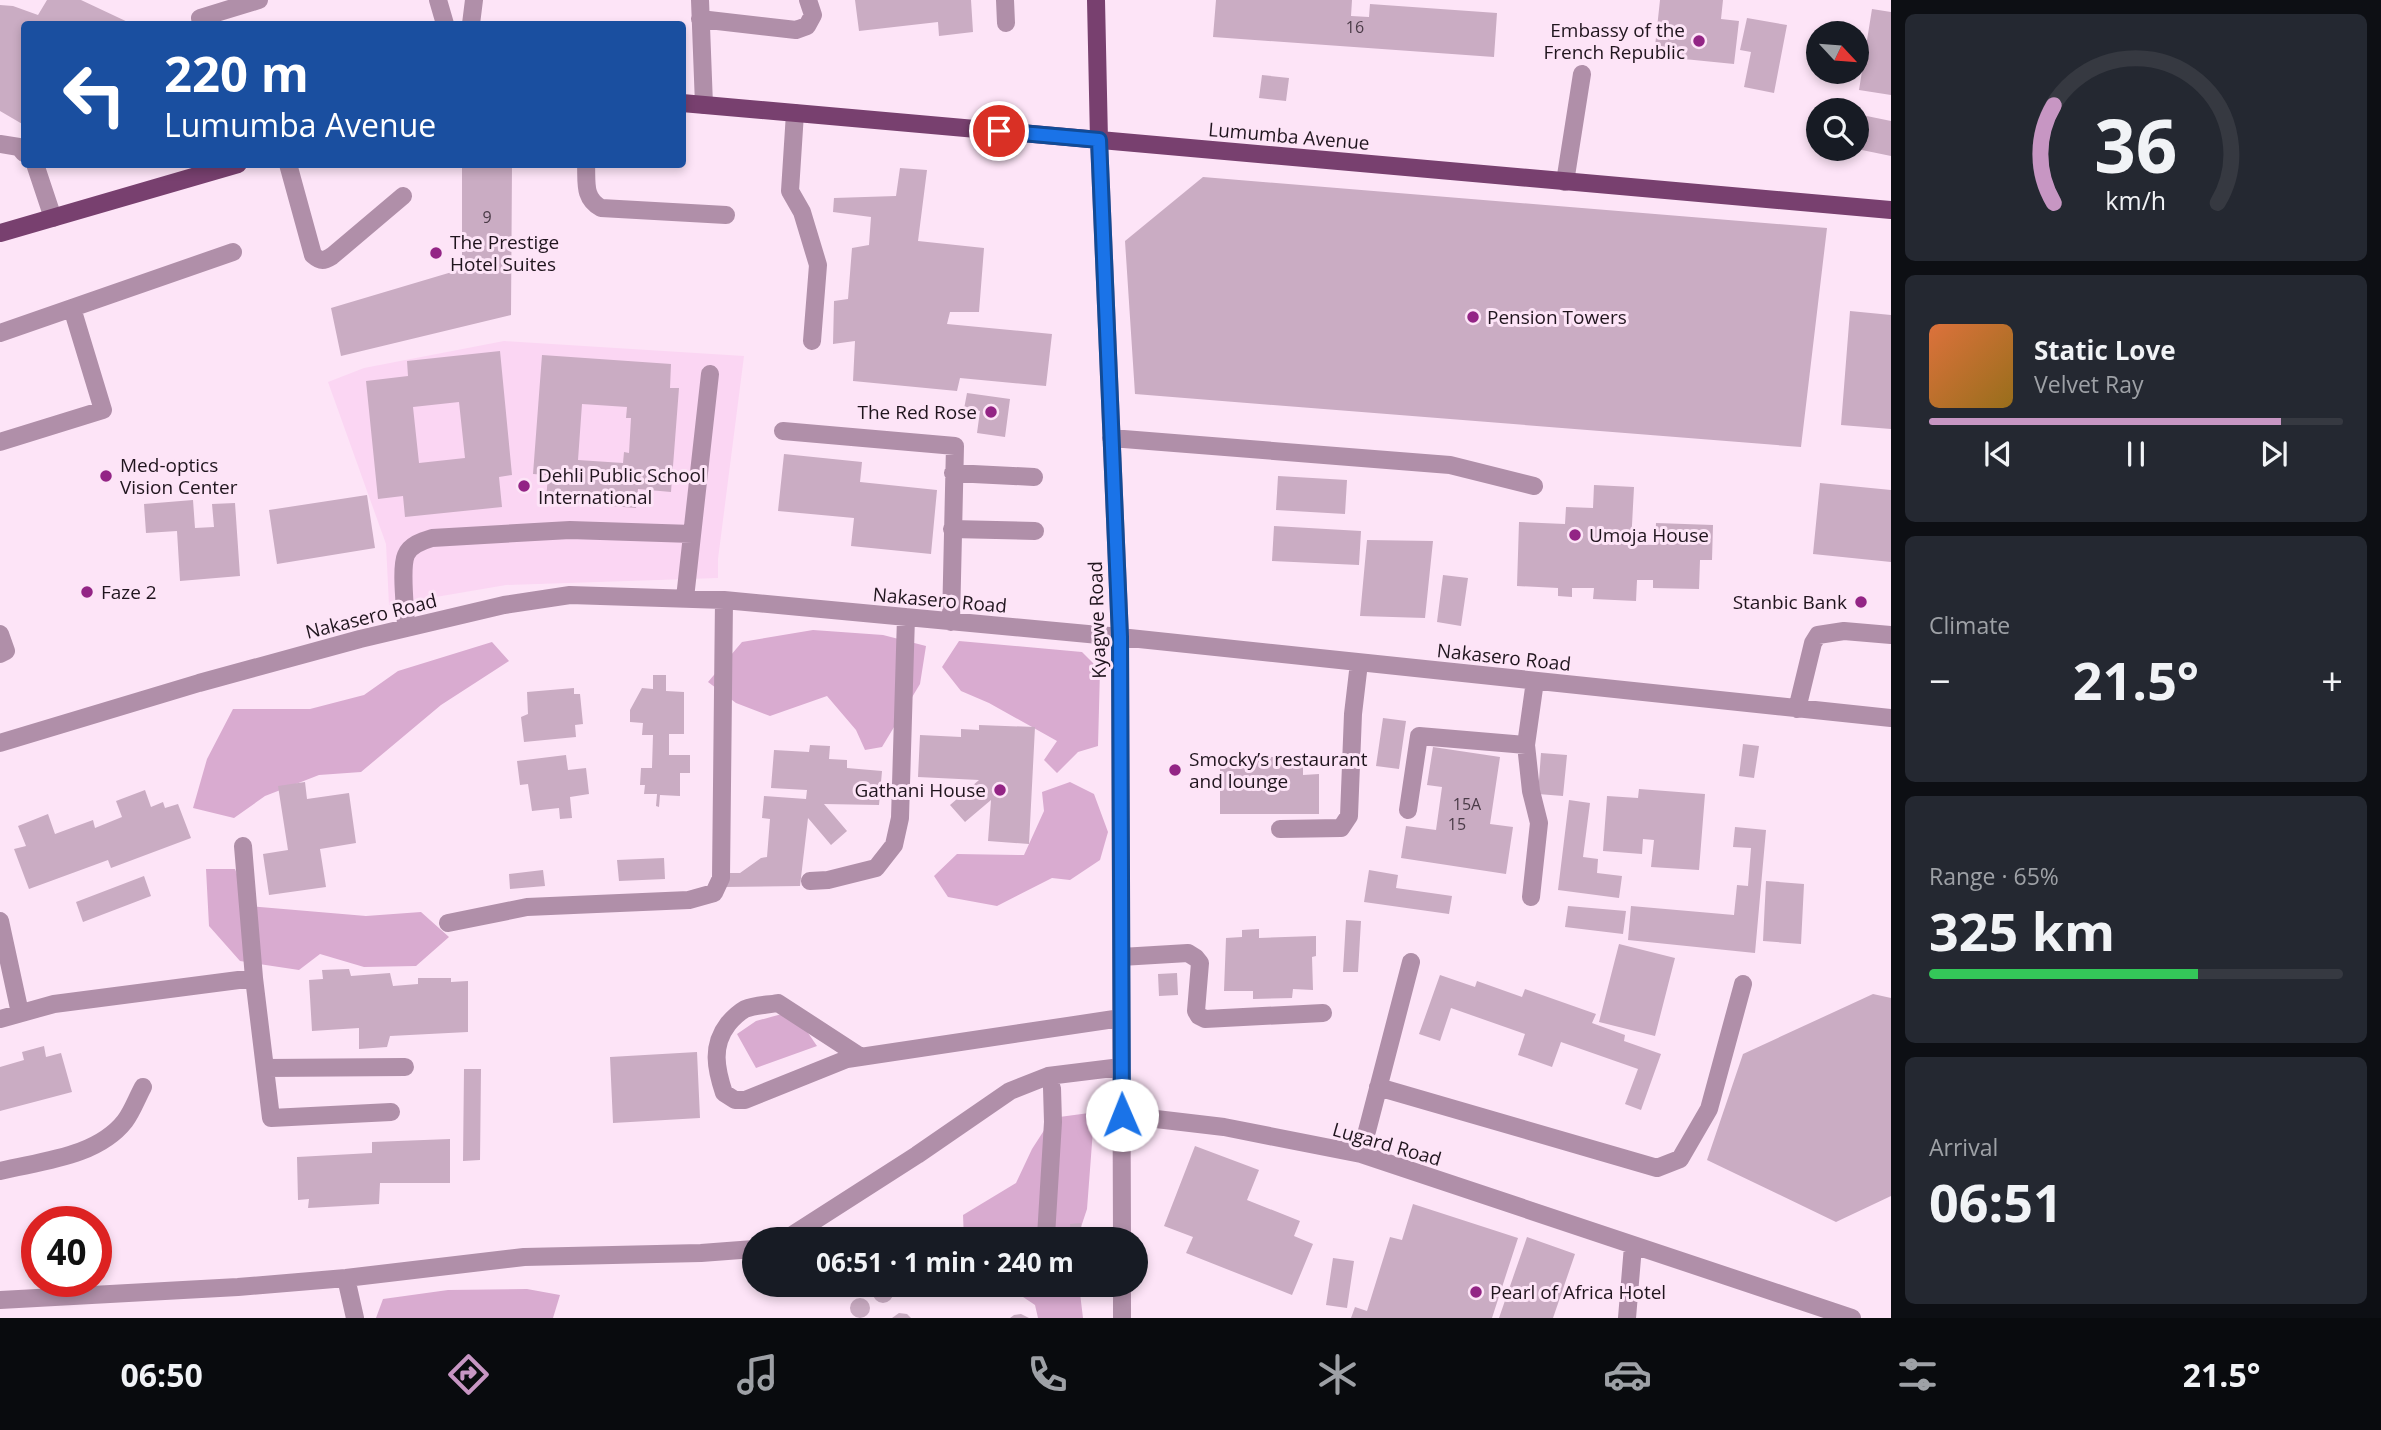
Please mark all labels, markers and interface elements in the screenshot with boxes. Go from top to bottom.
house number: 16 [1346,16,1364,38]
place label: Embassy of the French Republic [1543,17,1685,65]
north arrow [1806,21,1869,84]
map controls [1806,21,1869,161]
marker: Embassy of the French Republic [1691,33,1707,49]
text: 220 m [164,40,309,106]
icon: left [49,49,140,140]
text: 36 [2094,96,2178,195]
button: search [1806,98,1869,161]
pin [969,101,1029,161]
text: Lumumba Avenue [164,103,436,146]
icon: arrive [980,112,1018,150]
street label: Lumumba Avenue [1207,116,1371,156]
text: km/h [2106,183,2166,217]
house number: 9 [482,206,492,228]
place label: The Prestige Hotel Suites [450,229,559,277]
marker: The Prestige Hotel Suites [428,245,444,261]
place label: Pension Towers [1487,304,1627,330]
marker: Pension Towers [1465,309,1481,325]
text: Static Love [2034,332,2176,368]
text: Velvet Ray [2034,368,2144,400]
place label: The Red Rose [857,399,977,425]
marker: The Red Rose [983,404,999,420]
icon: previous [1979,435,2017,473]
icon: pause [2117,435,2155,473]
icon: next [2255,435,2293,473]
place label: Med-optics Vision Center [120,452,238,500]
place label: Dehli Public School International [538,462,706,510]
marker: Med-optics Vision Center [98,468,114,484]
marker: Dehli Public School International [516,478,532,494]
place label: Umoja House [1589,522,1709,548]
marker: Umoja House [1567,527,1583,543]
street label: Kyagwe Road [1082,561,1112,679]
place label: Faze 2 [101,579,157,605]
street label: Nakasero Road [872,581,1008,619]
marker: Faze 2 [79,584,95,600]
street label: Nakasero Road [303,587,439,645]
place label: Stanbic Bank [1733,589,1847,615]
marker: Stanbic Bank [1853,594,1869,610]
text: Climate [1929,609,2010,641]
street label: Nakasero Road [1436,637,1572,677]
text: 21.5° [2073,644,2199,715]
text: − [1929,654,1951,706]
text: + [2321,654,2343,706]
place label: Smocky’s restaurant and lounge [1189,746,1368,794]
marker: Smocky’s restaurant and lounge [1167,762,1183,778]
place label: Gathani House [854,777,986,803]
marker: Gathani House [992,782,1008,798]
house number: 15A [1453,793,1482,815]
house number: 15 [1448,813,1466,835]
text: Range · 65% [1929,860,2059,892]
text: 325 km [1929,895,2115,966]
position arrow [1085,1078,1159,1152]
street label: Lugard Road [1330,1116,1444,1172]
text: Arrival [1929,1131,1998,1163]
text: 06:51 [1929,1166,2063,1237]
speed limit sign: 40 [21,1206,112,1297]
text: 06:51 · 1 min · 240 m [816,1244,1074,1280]
place label: Pearl of Africa Hotel [1490,1279,1666,1305]
marker: Pearl of Africa Hotel [1468,1284,1484,1300]
icon: directions [444,1350,493,1399]
icon: music [733,1350,782,1399]
icon: phone [1023,1350,1072,1399]
icon: climate [1313,1350,1362,1399]
icon: car [1603,1350,1652,1399]
icon: filters [1893,1350,1942,1399]
text: 06:50 [120,1353,203,1396]
text: 21.5° [2183,1353,2260,1396]

